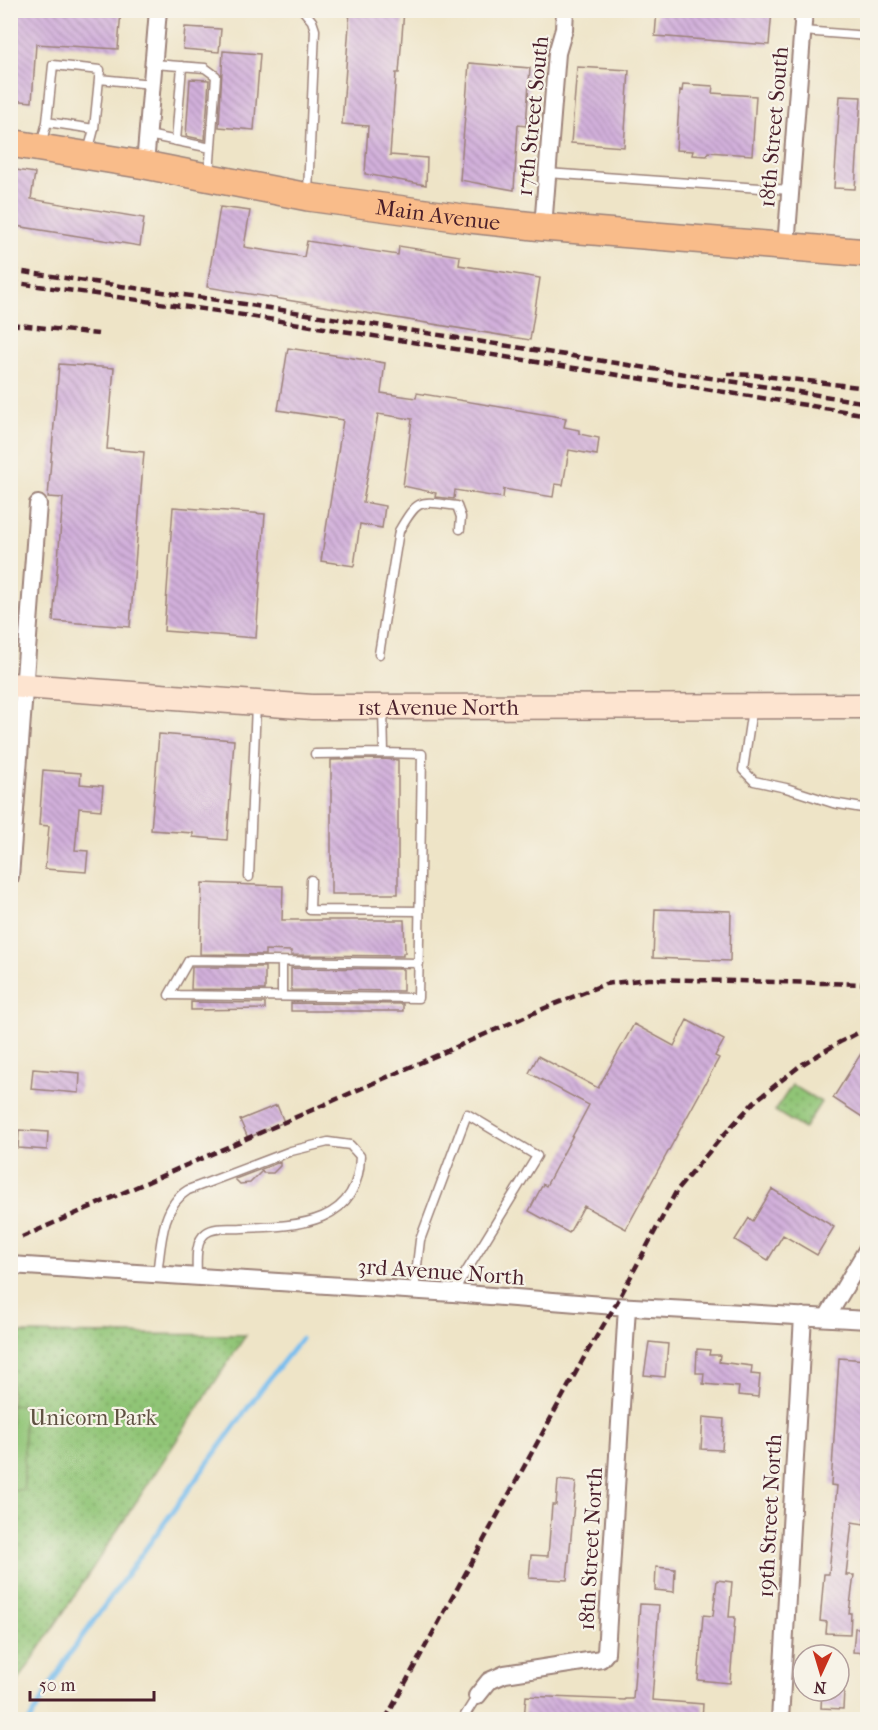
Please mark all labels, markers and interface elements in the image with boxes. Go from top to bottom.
street label: 17th Street South [512,34,554,198]
street label: 18th Street South [754,45,794,209]
street label: Main Avenue [374,194,502,236]
street label: 1st Avenue North [358,695,520,721]
street label: 3rd Avenue North [356,1253,526,1291]
park label: Unicorn Park [29,1405,157,1431]
street label: 19th Street North [753,1433,787,1599]
street label: 18th Street North [574,1466,608,1631]
north arrow [791,1643,851,1703]
scale bar [30,1664,154,1702]
text: 50 m [39,1675,76,1696]
text: N [812,1678,827,1697]

